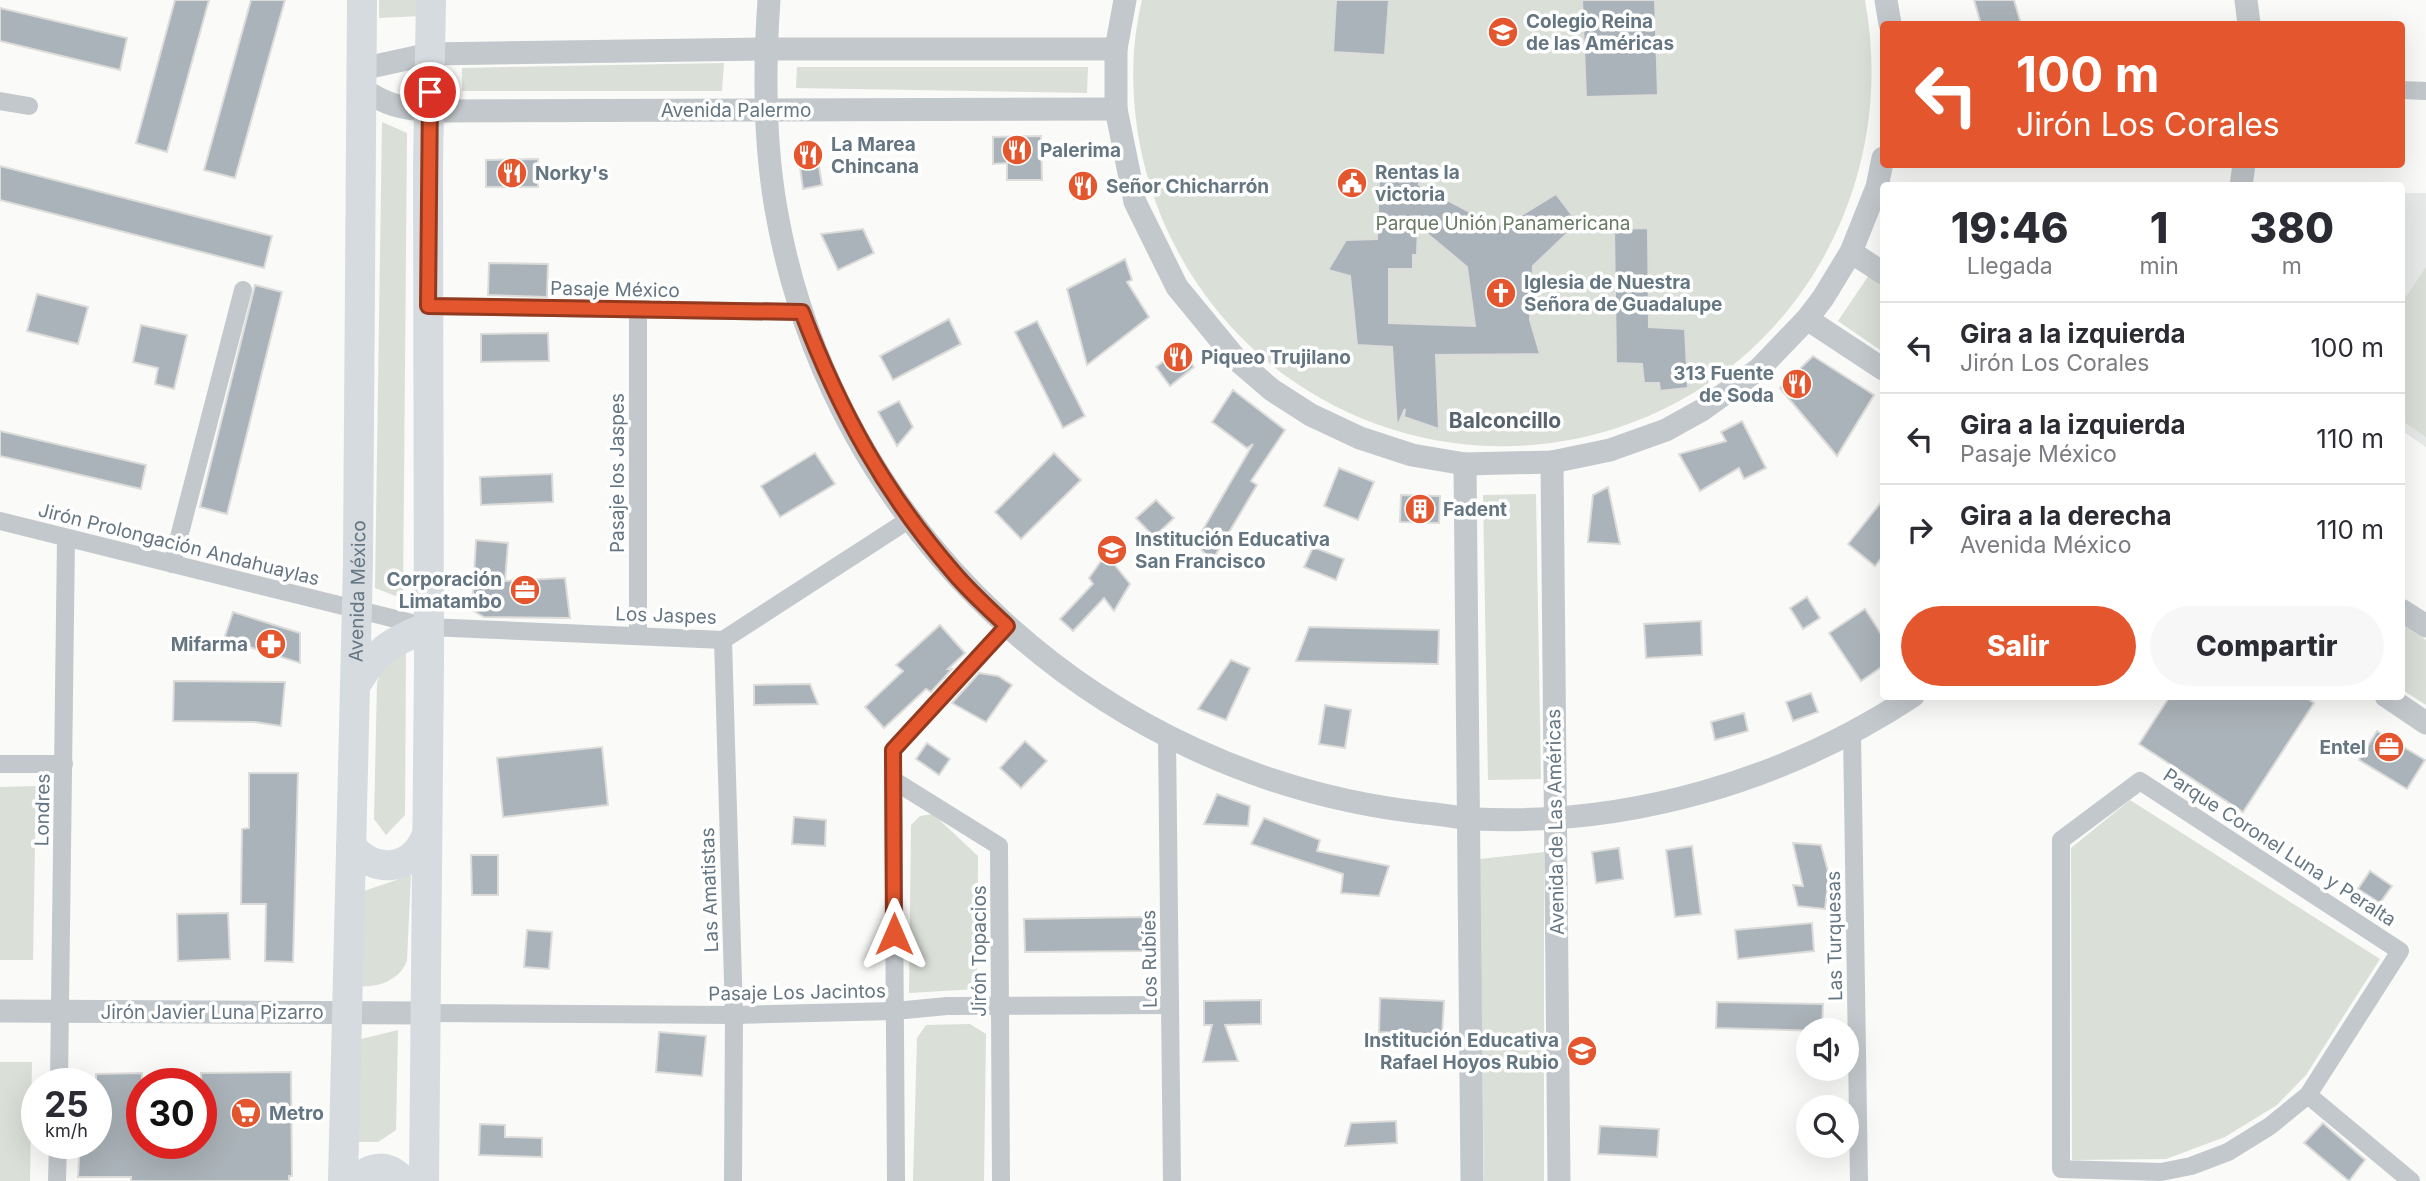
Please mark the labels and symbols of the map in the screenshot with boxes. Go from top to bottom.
place label: Colegio Reina de las Américas [1526,10,1674,55]
school or university icon: Colegio Reina de las Américas [1486,15,1520,49]
pin [400,62,460,122]
street label: Avenida Palermo [661,99,811,122]
place label: La Marea Chincana [831,133,919,178]
restaurant icon: Palerima [1000,133,1034,167]
restaurant icon: La Marea Chincana [791,138,825,172]
place label: Palerima [1040,139,1121,162]
restaurant icon: Norky's [495,156,529,190]
place label: Rentas la victoria [1375,161,1460,206]
place label: Norky's [535,162,609,185]
public building icon: Rentas la victoria [1335,166,1369,200]
restaurant icon: Señor Chicharrón [1066,169,1100,203]
place label: Señor Chicharrón [1106,175,1269,198]
park label: Parque Unión Panamericana [1376,212,1630,235]
place label: Iglesia de Nuestra Señora de Guadalupe [1524,271,1722,316]
church icon: Iglesia de Nuestra Señora de Guadalupe [1484,276,1518,310]
street label: Pasaje México [550,277,680,302]
restaurant icon: Piqueo Trujilano [1161,340,1195,374]
place label: Piqueo Trujilano [1201,346,1351,369]
place label: 313 Fuente de Soda [1673,362,1774,407]
restaurant icon: 313 Fuente de Soda [1780,367,1814,401]
street label: Pasaje los Jaspes [606,393,629,553]
district label: Balconcillo [1449,408,1561,433]
building icon: Fadent [1403,492,1437,526]
street label: Jirón Prolongación Andahuaylas [36,498,322,591]
place label: Fadent [1443,498,1507,521]
street label: Avenida México [345,520,370,662]
place label: Institución Educativa San Francisco [1135,528,1330,573]
school or university icon: Institución Educativa San Francisco [1095,533,1129,567]
place label: Corporación Limatambo [386,568,502,613]
office icon: Corporación Limatambo [508,573,542,607]
street label: Los Jaspes [615,602,717,629]
pharmacy icon: Mifarma [254,627,288,661]
place label: Mifarma [171,633,248,656]
street label: Avenida de Las Américas [1542,709,1569,935]
office icon: Entel [2372,730,2406,764]
place label: Entel [2319,736,2366,759]
street label: Parque Coronel Luna y Peralta [2159,764,2400,931]
street label: Londres [30,773,55,847]
street label: Las Amatistas [696,827,723,953]
street label: Las Turquesas [1822,871,1847,1001]
street label: Jirón Topacios [968,885,991,1017]
position arrow [857,897,931,971]
street label: Los Rubíes [1137,910,1162,1008]
street label: Pasaje Los Jacintos [708,979,886,1006]
street label: Jirón Javier Luna Pizarro [100,1001,324,1024]
place label: Institución Educativa Rafael Hoyos Rubio [1364,1029,1559,1074]
school or university icon: Institución Educativa Rafael Hoyos Rubio [1565,1034,1599,1068]
speed limit sign: 30 [126,1068,217,1159]
supermarket icon: Metro [229,1096,263,1130]
place label: Metro [269,1102,324,1125]

